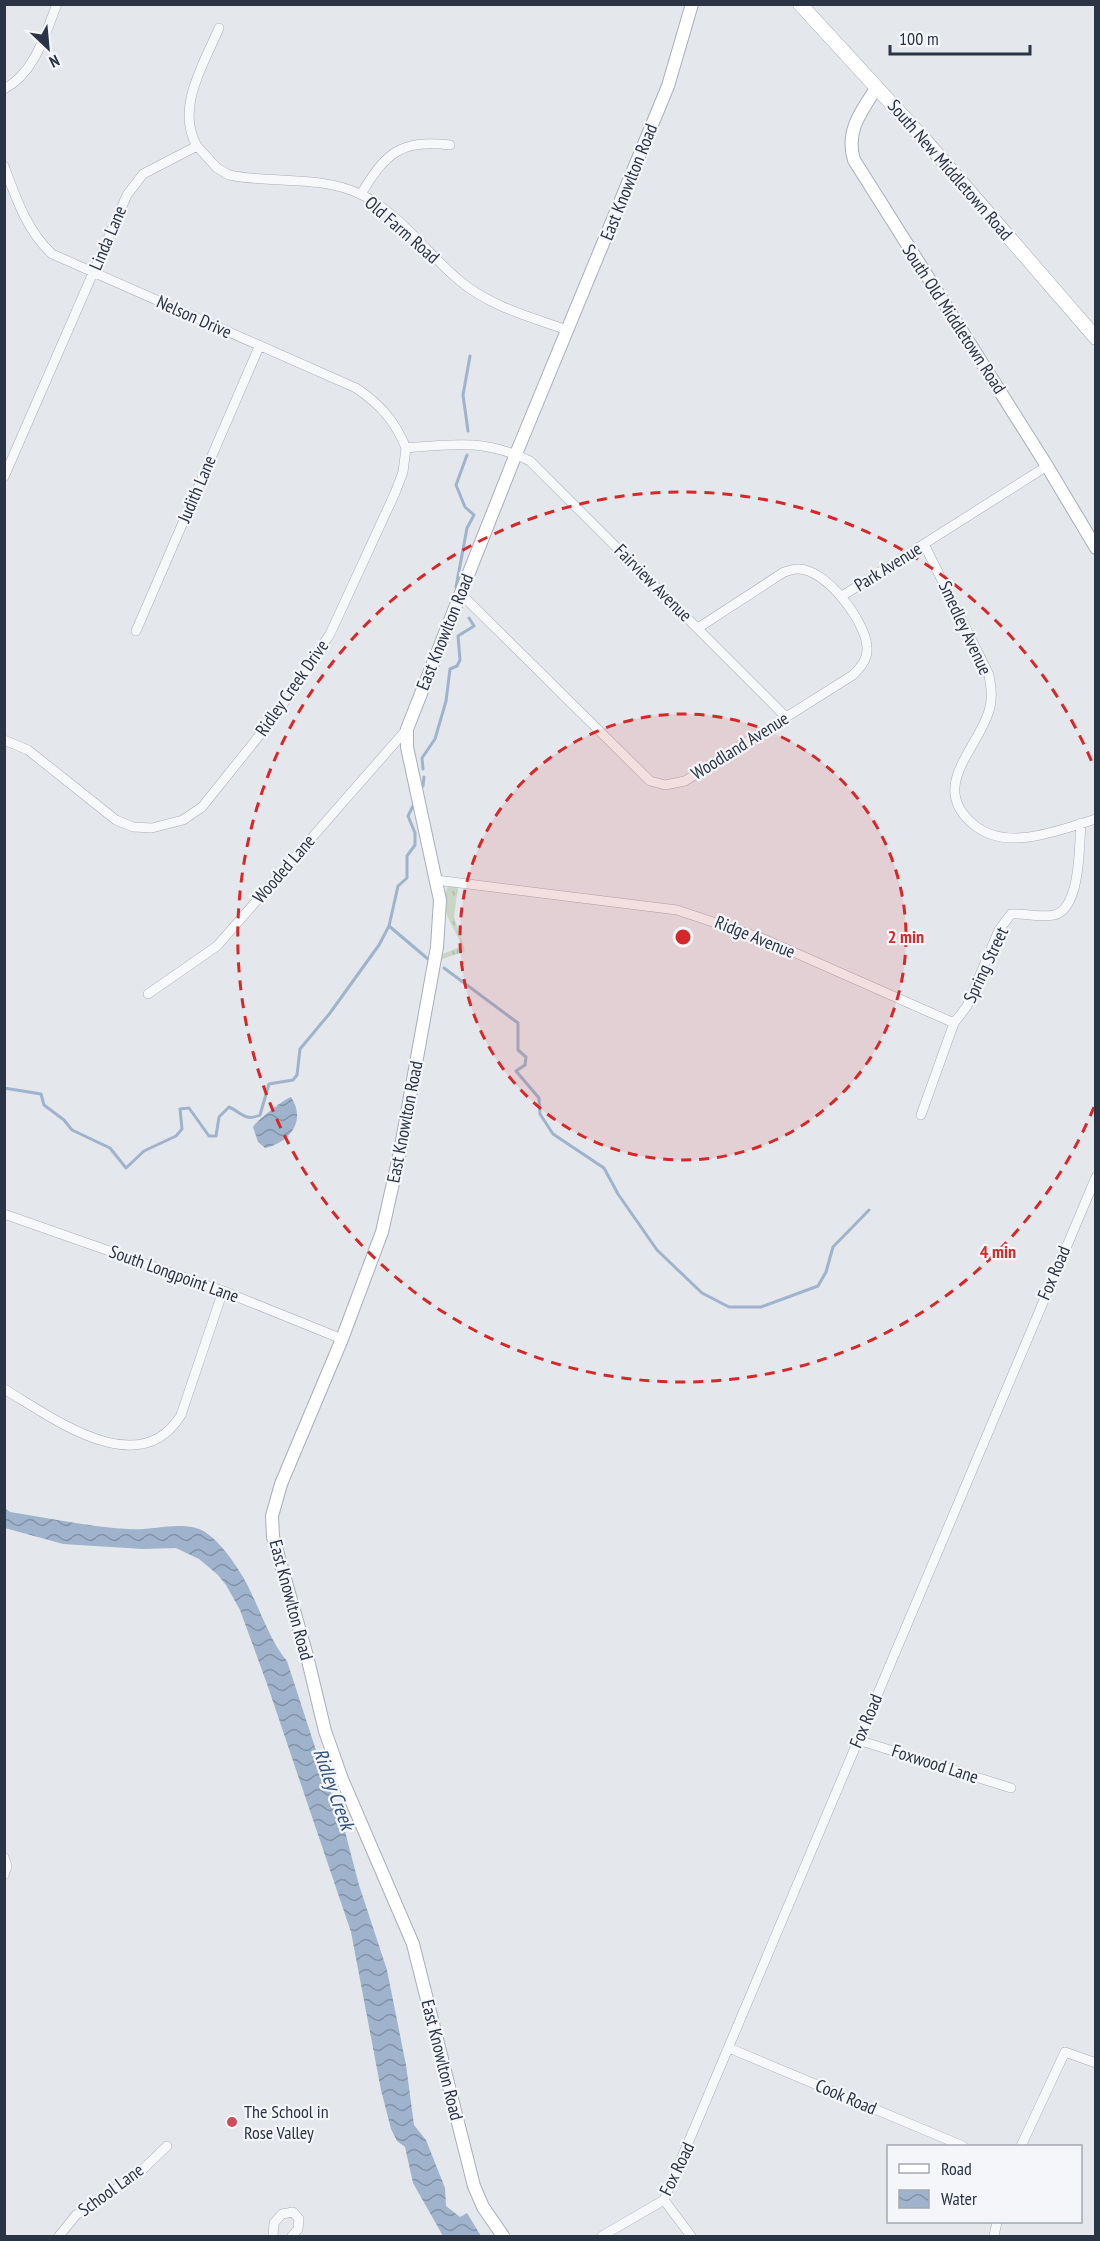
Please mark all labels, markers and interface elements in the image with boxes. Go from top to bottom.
north arrow [18,18,78,78]
scale bar [890,18,1030,56]
text: 100 m [899,27,939,50]
text: N [46,51,63,72]
street label: South New Middletown Road [883,95,1018,245]
street label: East Knowlton Road [595,120,662,243]
street label: Old Farm Road [360,191,444,268]
street label: Linda Lane [84,202,131,274]
street label: South Old Middletown Road [897,240,1011,398]
street label: Nelson Drive [153,290,235,343]
street label: Judith Lane [172,452,221,527]
street label: Park Avenue [850,537,926,596]
street label: Fairview Avenue [610,539,697,626]
street label: East Knowlton Road [411,570,478,693]
street label: Smedley Avenue [934,577,997,678]
street label: Ridley Creek Drive [250,635,333,740]
street label: Woodland Avenue [687,706,793,785]
street label: Wooded Lane [248,830,320,908]
street label: Ridge Avenue [712,910,799,963]
street label: Spring Street [958,923,1013,1006]
text: 2 min [888,925,924,948]
centre of rings [673,927,693,947]
street label: East Knowlton Road [381,1059,428,1185]
street label: South Longpoint Lane [106,1239,242,1308]
text: 4 min [980,1240,1016,1263]
street label: Fox Road [1032,1242,1075,1303]
street label: East Knowlton Road [264,1537,319,1663]
street label: Fox Road [844,1690,887,1751]
street label: Foxwood Lane [889,1739,981,1788]
water label: Ridley Creek [307,1745,361,1835]
street label: East Knowlton Road [416,1997,469,2123]
street label: Cook Road [812,2073,880,2120]
place label: The School in Rose Valley [244,2100,329,2144]
marker: The School in Rose Valley [225,2115,239,2129]
street label: Fox Road [654,2138,699,2199]
legend [887,2145,1082,2223]
text: Road [941,2157,972,2180]
street label: School Lane [73,2158,148,2221]
text: Water [941,2187,977,2210]

